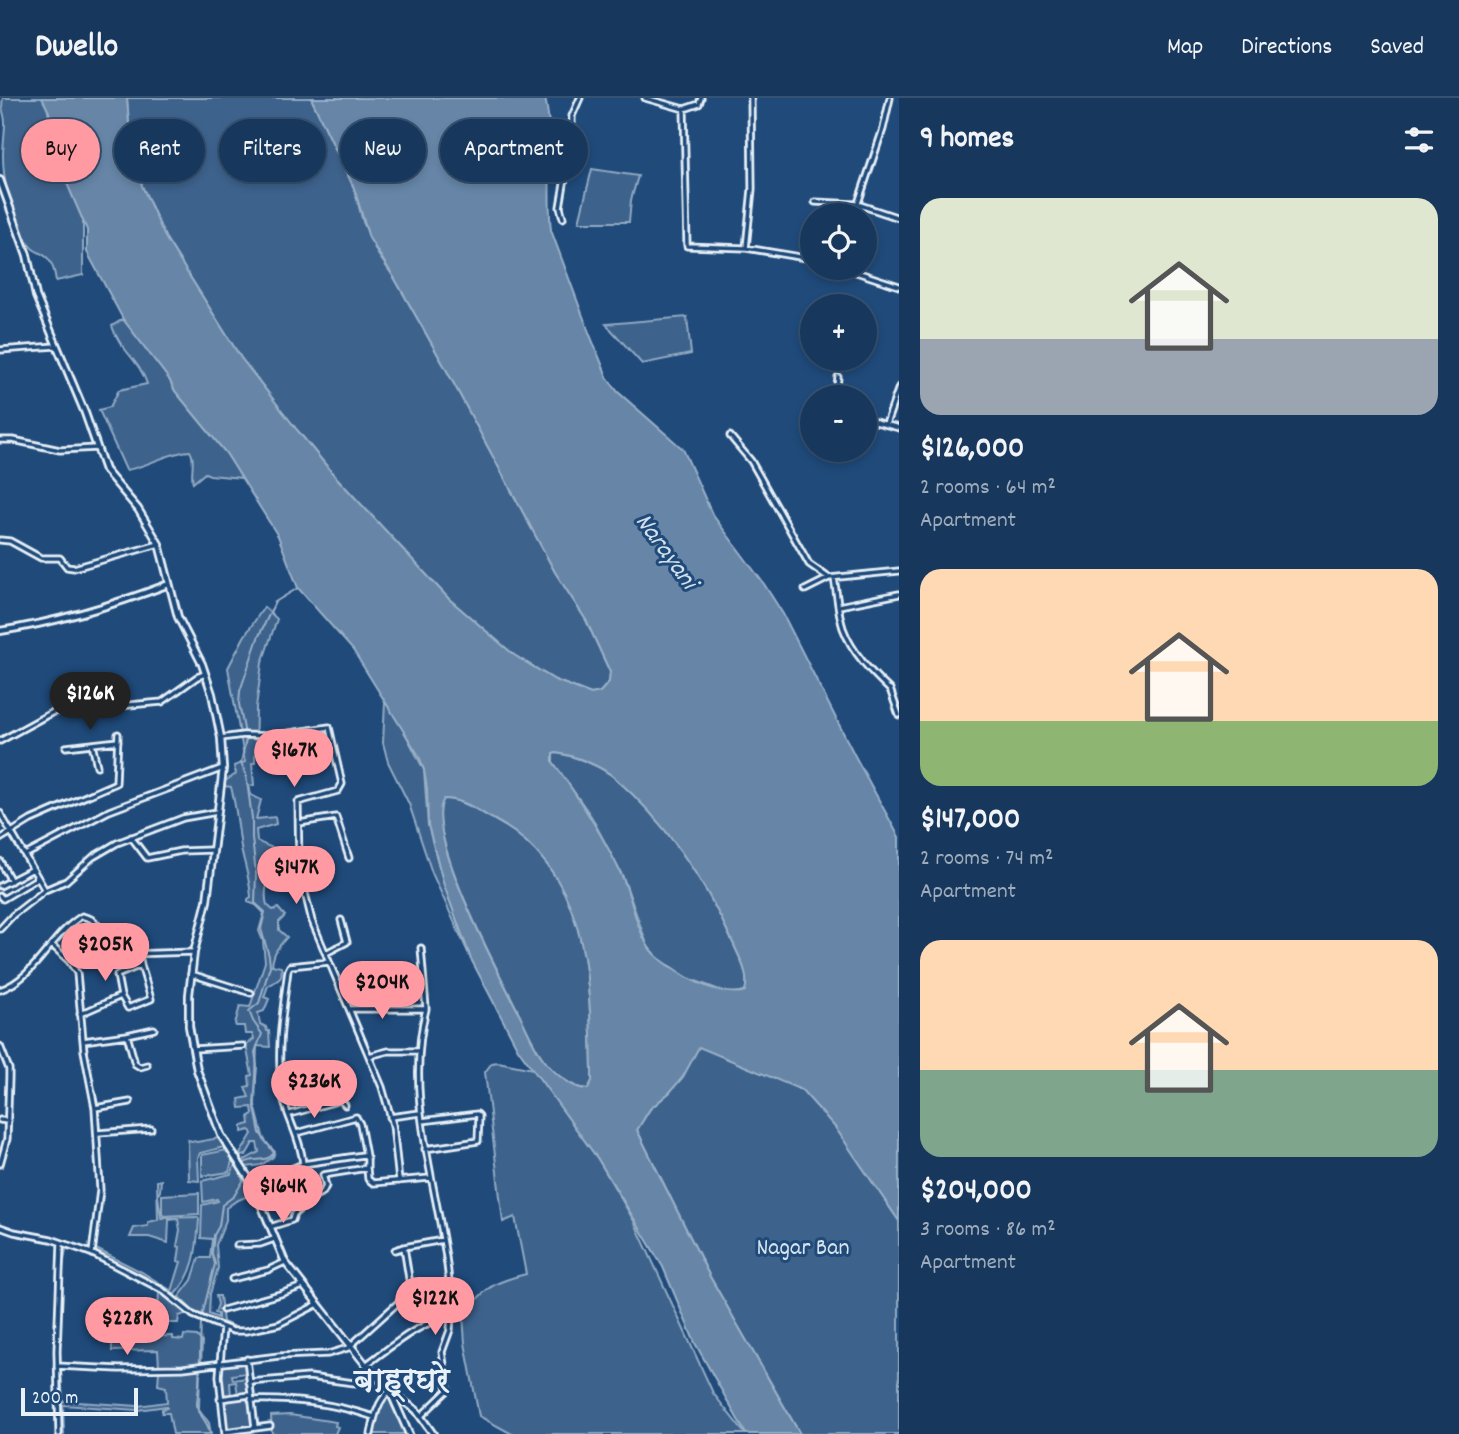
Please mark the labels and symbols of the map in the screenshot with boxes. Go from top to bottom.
water label: Narayani [625,506,708,601]
pin: $126K [41,672,139,732]
pin: $167K [245,730,343,789]
pin: $147K [247,846,345,906]
pin: $205K [56,924,154,983]
pin: $204K [333,962,431,1021]
pin: $236K [265,1060,363,1120]
pin: $164K [234,1166,332,1225]
park label: Nagar Ban [757,1232,850,1266]
pin: $122K [386,1278,484,1337]
pin: $228K [78,1298,176,1357]
district label: बाह्रघरे [353,1360,451,1407]
scale bar [21,1385,138,1417]

